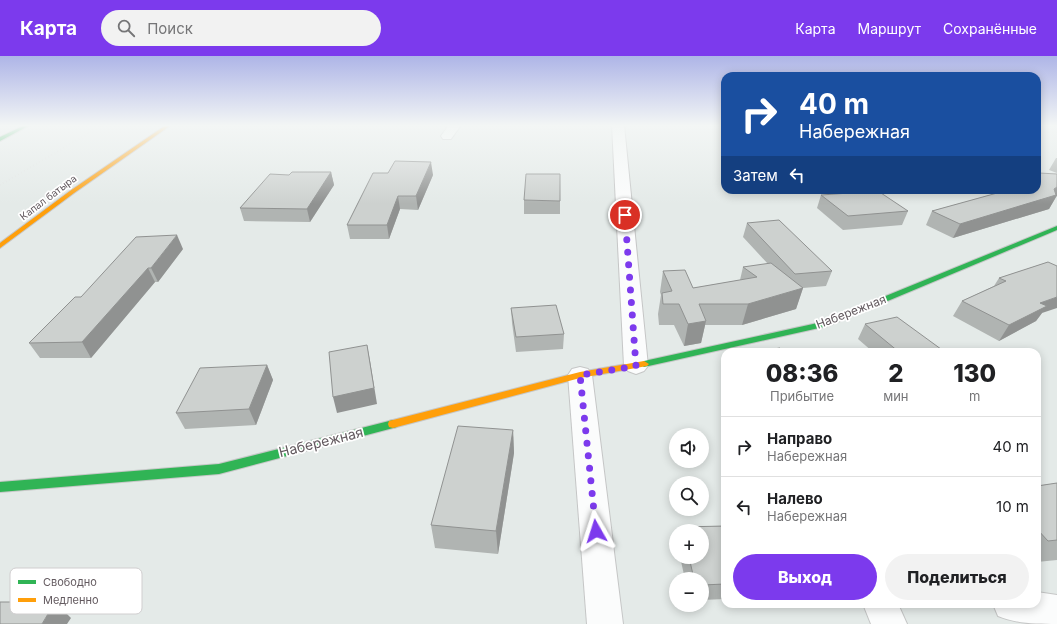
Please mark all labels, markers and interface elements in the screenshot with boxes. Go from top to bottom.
search box [101,10,381,46]
text: Карта [20,17,77,40]
icon: search [115,17,137,39]
text: Поиск [147,19,193,38]
text: Карта [795,20,836,37]
text: Маршрут [858,20,921,37]
text: Сохранённые [943,20,1037,37]
text: 40 m [799,87,869,121]
icon: right [733,88,785,140]
text: Набережная [799,121,910,142]
icon: left [786,164,808,186]
text: Затем [733,166,778,185]
street label: Капал батыра [17,172,79,222]
pin [608,198,642,232]
icon: arrive [614,204,636,226]
street label: Набережная [814,291,888,332]
text: 08:36 [766,359,838,388]
text: 2 [888,359,903,388]
text: 130 [953,359,996,388]
text: Прибытие [770,388,834,404]
text: мин [883,388,909,404]
text: m [969,388,980,404]
street label: Набережная [277,423,365,460]
map controls [669,428,709,612]
button: sound [669,428,709,468]
text: Направо [767,429,832,448]
icon: right [733,436,755,458]
text: 40 m [992,437,1029,456]
text: Набережная [767,448,847,464]
button: search [669,476,709,516]
text: Налево [767,489,823,508]
icon: left [733,496,755,518]
text: 10 m [996,497,1029,516]
text: Набережная [767,508,847,524]
position arrow [575,510,617,552]
button: + [669,524,709,564]
button: Выход [733,554,877,600]
button: Поделиться [885,554,1029,600]
legend [10,568,142,614]
button: − [669,572,709,612]
text: Свободно [43,575,97,589]
text: Медленно [43,593,99,607]

